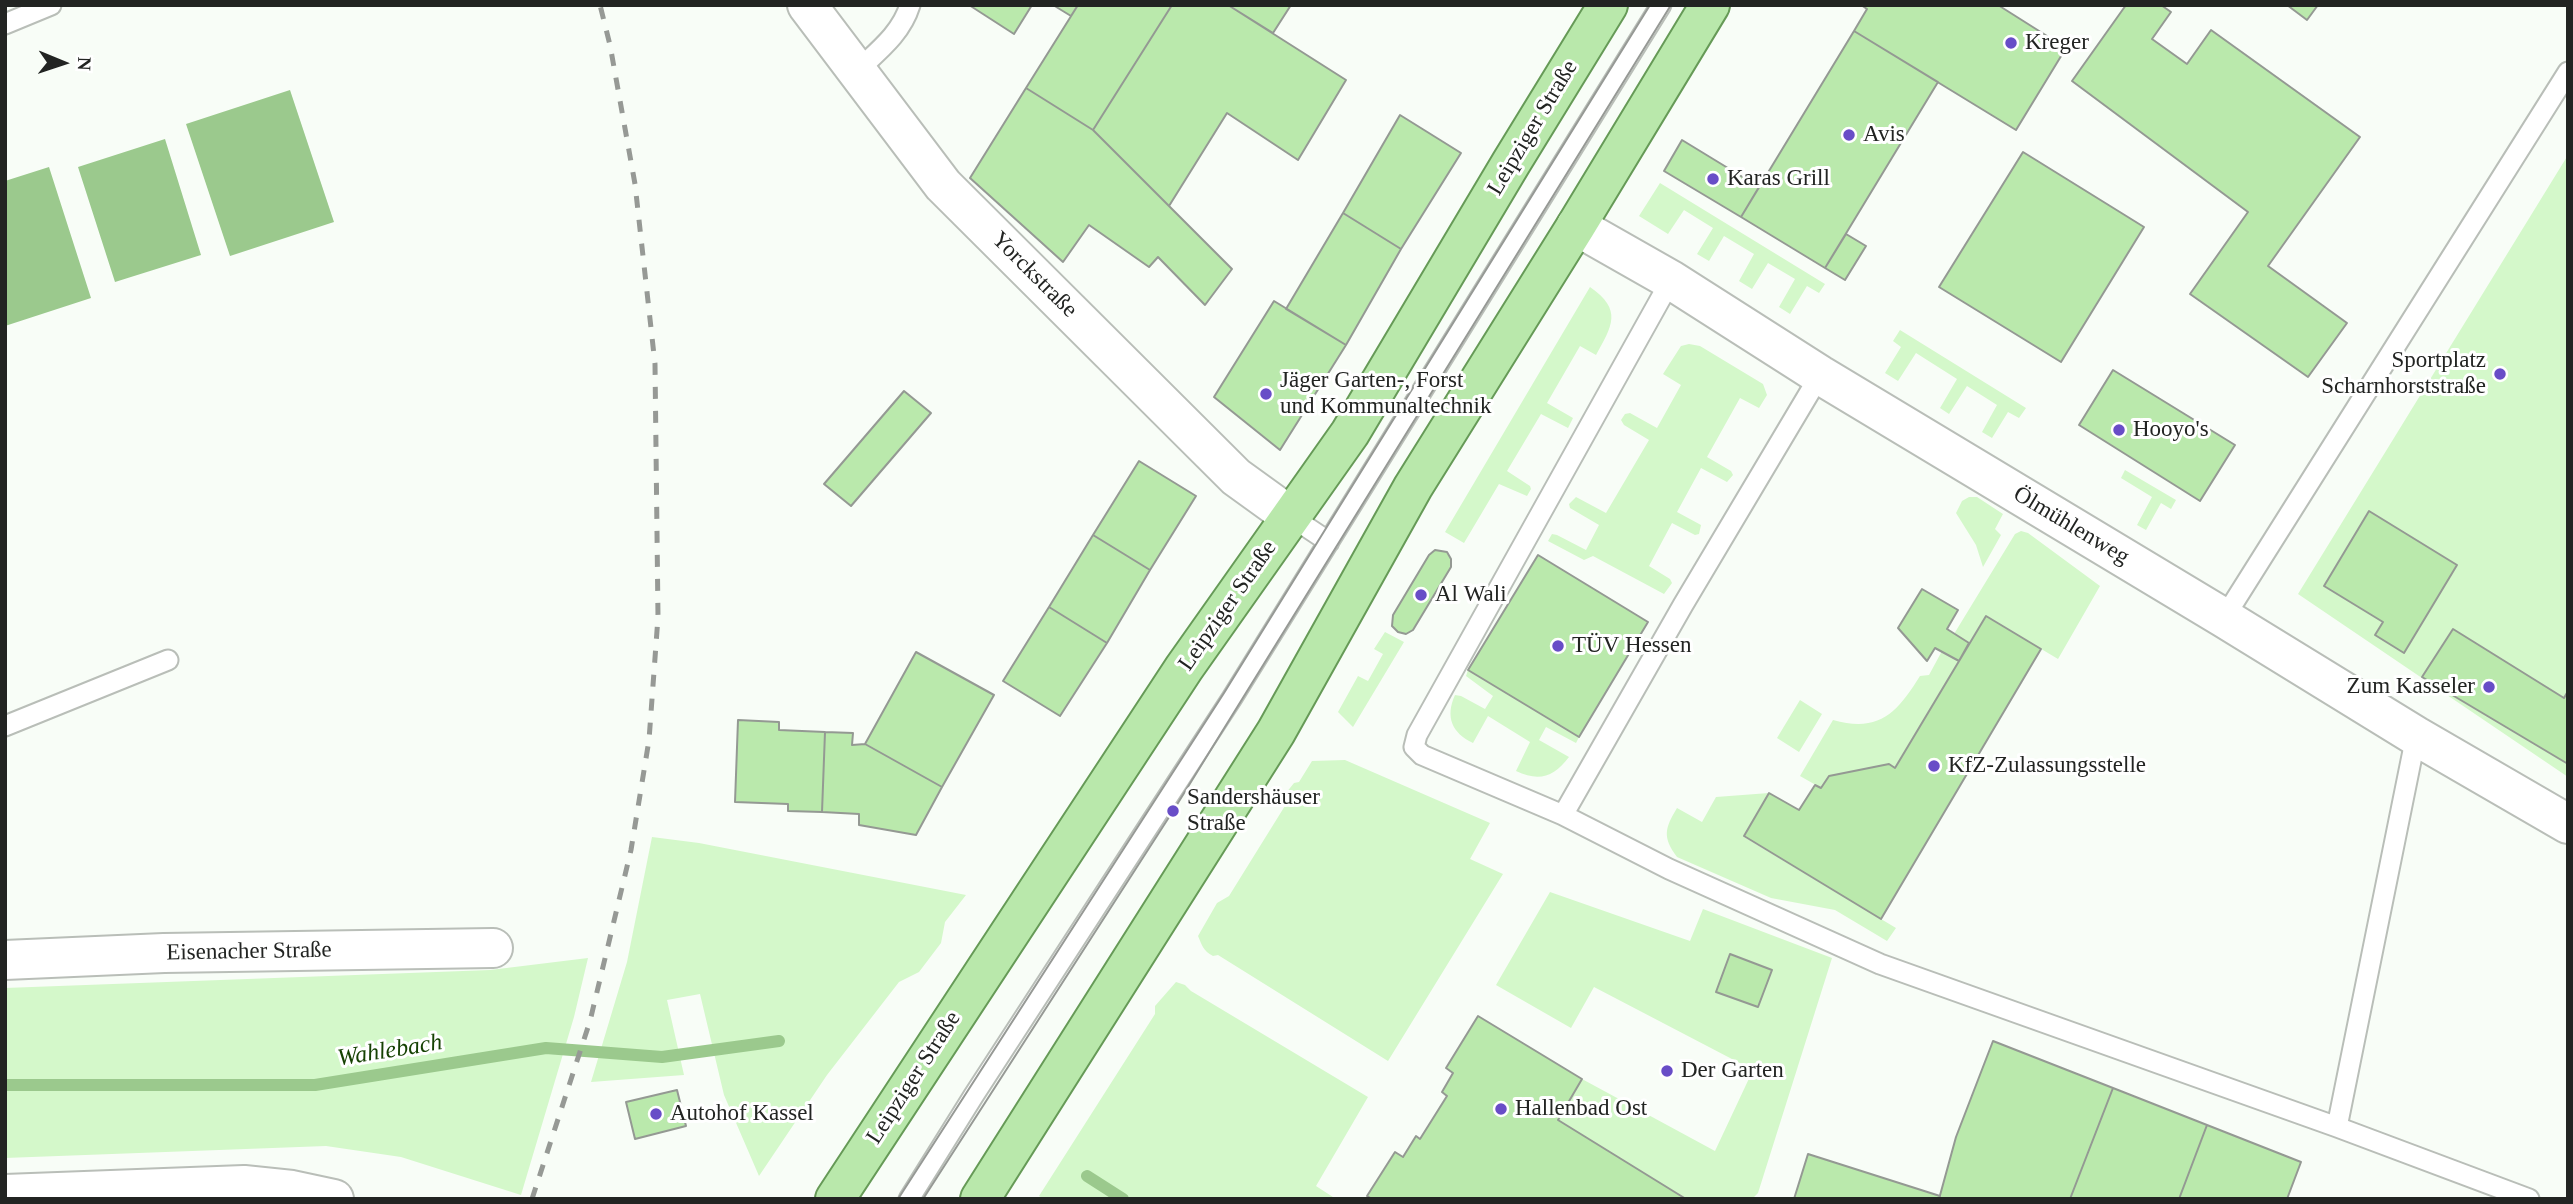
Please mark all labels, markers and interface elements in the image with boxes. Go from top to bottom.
north arrow [28,28,98,98]
place label: Kreger [2025,29,2089,57]
marker: Kreger [2003,35,2019,51]
street label: Leipziger Straße [1482,55,1584,201]
text: N [74,57,95,71]
place label: Avis [1863,121,1905,149]
marker: Avis [1841,127,1857,143]
place label: Karas Grill [1727,165,1830,193]
marker: Karas Grill [1705,171,1721,187]
street label: Yorckstraße [985,226,1083,324]
place label: Sportplatz Scharnhorststraße [2321,347,2486,401]
marker: Sportplatz Scharnhorststraße [2492,366,2508,382]
place label: Jäger Garten-, Forst und Kommunaltechnik [1280,367,1491,421]
marker: Jäger Garten-, Forst und Kommunaltechnik [1258,386,1274,402]
place label: Hooyo's [2133,416,2209,444]
marker: Hooyo's [2111,422,2127,438]
street label: Ölmühlenweg [2008,481,2134,571]
street label: Leipziger Straße [1173,536,1283,676]
place label: Al Wali [1435,581,1507,609]
marker: Al Wali [1413,587,1429,603]
place label: TÜV Hessen [1572,632,1691,660]
marker: TÜV Hessen [1550,638,1566,654]
place label: Zum Kasseler [2347,673,2475,701]
marker: Zum Kasseler [2481,679,2497,695]
place label: KfZ-Zulassungsstelle [1948,752,2146,780]
marker: KfZ-Zulassungsstelle [1926,758,1942,774]
place label: Sandershäuser Straße [1187,784,1320,838]
marker: Sandershäuser Straße [1165,803,1181,819]
street label: Eisenacher Straße [166,937,332,967]
street label: Leipziger Straße [861,1006,967,1150]
water label: Wahlebach [336,1029,444,1073]
place label: Der Garten [1681,1057,1784,1085]
marker: Der Garten [1659,1063,1675,1079]
place label: Hallenbad Ost [1515,1095,1647,1123]
place label: Autohof Kassel [670,1100,814,1128]
marker: Hallenbad Ost [1493,1101,1509,1117]
marker: Autohof Kassel [648,1106,664,1122]

